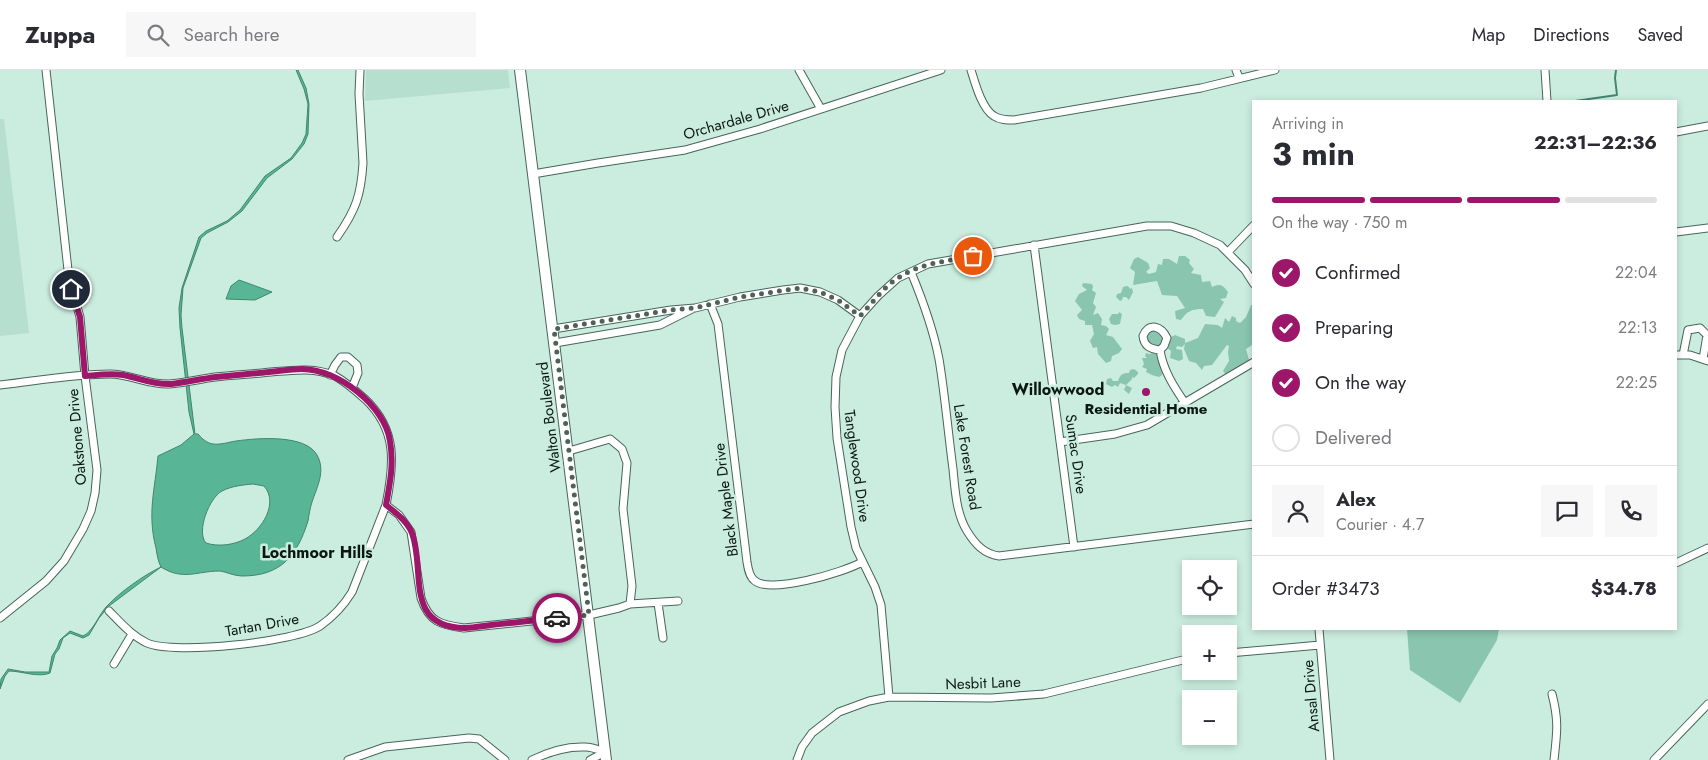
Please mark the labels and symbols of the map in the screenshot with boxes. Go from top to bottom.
street label: Orchardale Drive [681,94,792,146]
pin [952,235,994,277]
pin [50,268,92,310]
street label: Walton Boulevard [531,361,567,473]
district label: Willowwood [1012,378,1104,401]
marker: Residential Home [1140,386,1152,398]
street label: Oakstone Drive [62,387,92,486]
place label: Residential Home [1085,398,1208,420]
street label: Lake Forest Road [948,402,986,512]
street label: Tanglewood Drive [838,409,876,524]
street label: Sumac Drive [1060,413,1092,495]
street label: Black Maple Drive [708,442,744,558]
district label: Lochmoor Hills [261,541,373,564]
courier [532,593,582,643]
street label: Tartan Drive [223,608,301,642]
street label: Ansal Drive [1297,659,1325,733]
street label: Nesbit Lane [945,671,1021,695]

